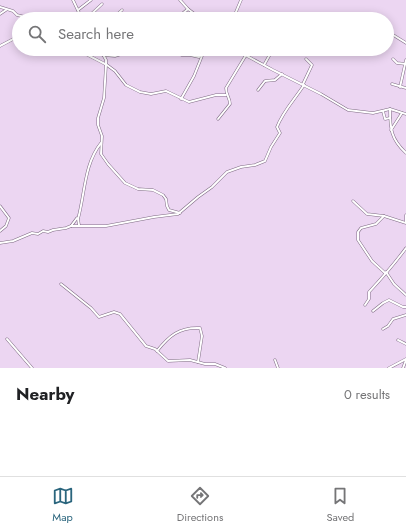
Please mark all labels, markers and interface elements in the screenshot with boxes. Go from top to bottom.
search box [12,12,394,56]
icon: search [26,23,48,45]
text: Search here [58,23,134,45]
text: Nearby [16,382,74,406]
text: 0 results [344,385,390,404]
tab: Map [52,485,74,525]
tab: Directions [177,485,223,525]
tab: Saved [327,485,354,525]

